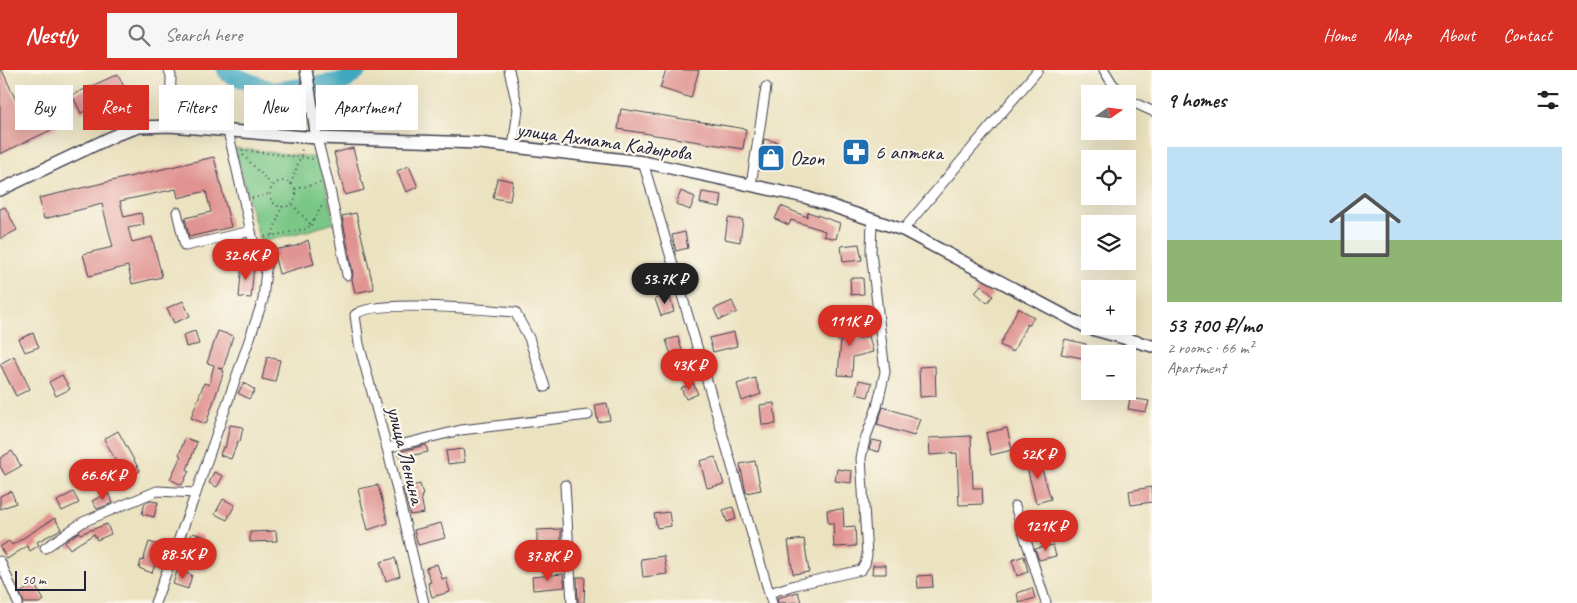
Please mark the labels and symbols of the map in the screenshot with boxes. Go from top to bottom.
north arrow [1081,85,1136,140]
street label: улица Ахмата Кадырова [513,116,695,166]
pharmacy icon: 6 аптека [841,137,871,167]
place label: 6 аптека [875,139,945,165]
shop icon: Ozon [756,143,786,173]
place label: Ozon [790,145,825,171]
pin: 32.6K ₽ [200,238,292,281]
pin: 53.7K ₽ [619,262,711,305]
pin: 111K ₽ [809,304,891,347]
pin: 43K ₽ [654,348,724,391]
street label: улица Ленина [381,401,431,509]
pin: 52K ₽ [1003,438,1073,480]
pin: 66.6K ₽ [57,458,149,501]
pin: 121K ₽ [1005,510,1087,552]
pin: 88.5K ₽ [137,538,229,580]
pin: 37.8K ₽ [502,540,594,582]
scale bar [15,568,86,591]

